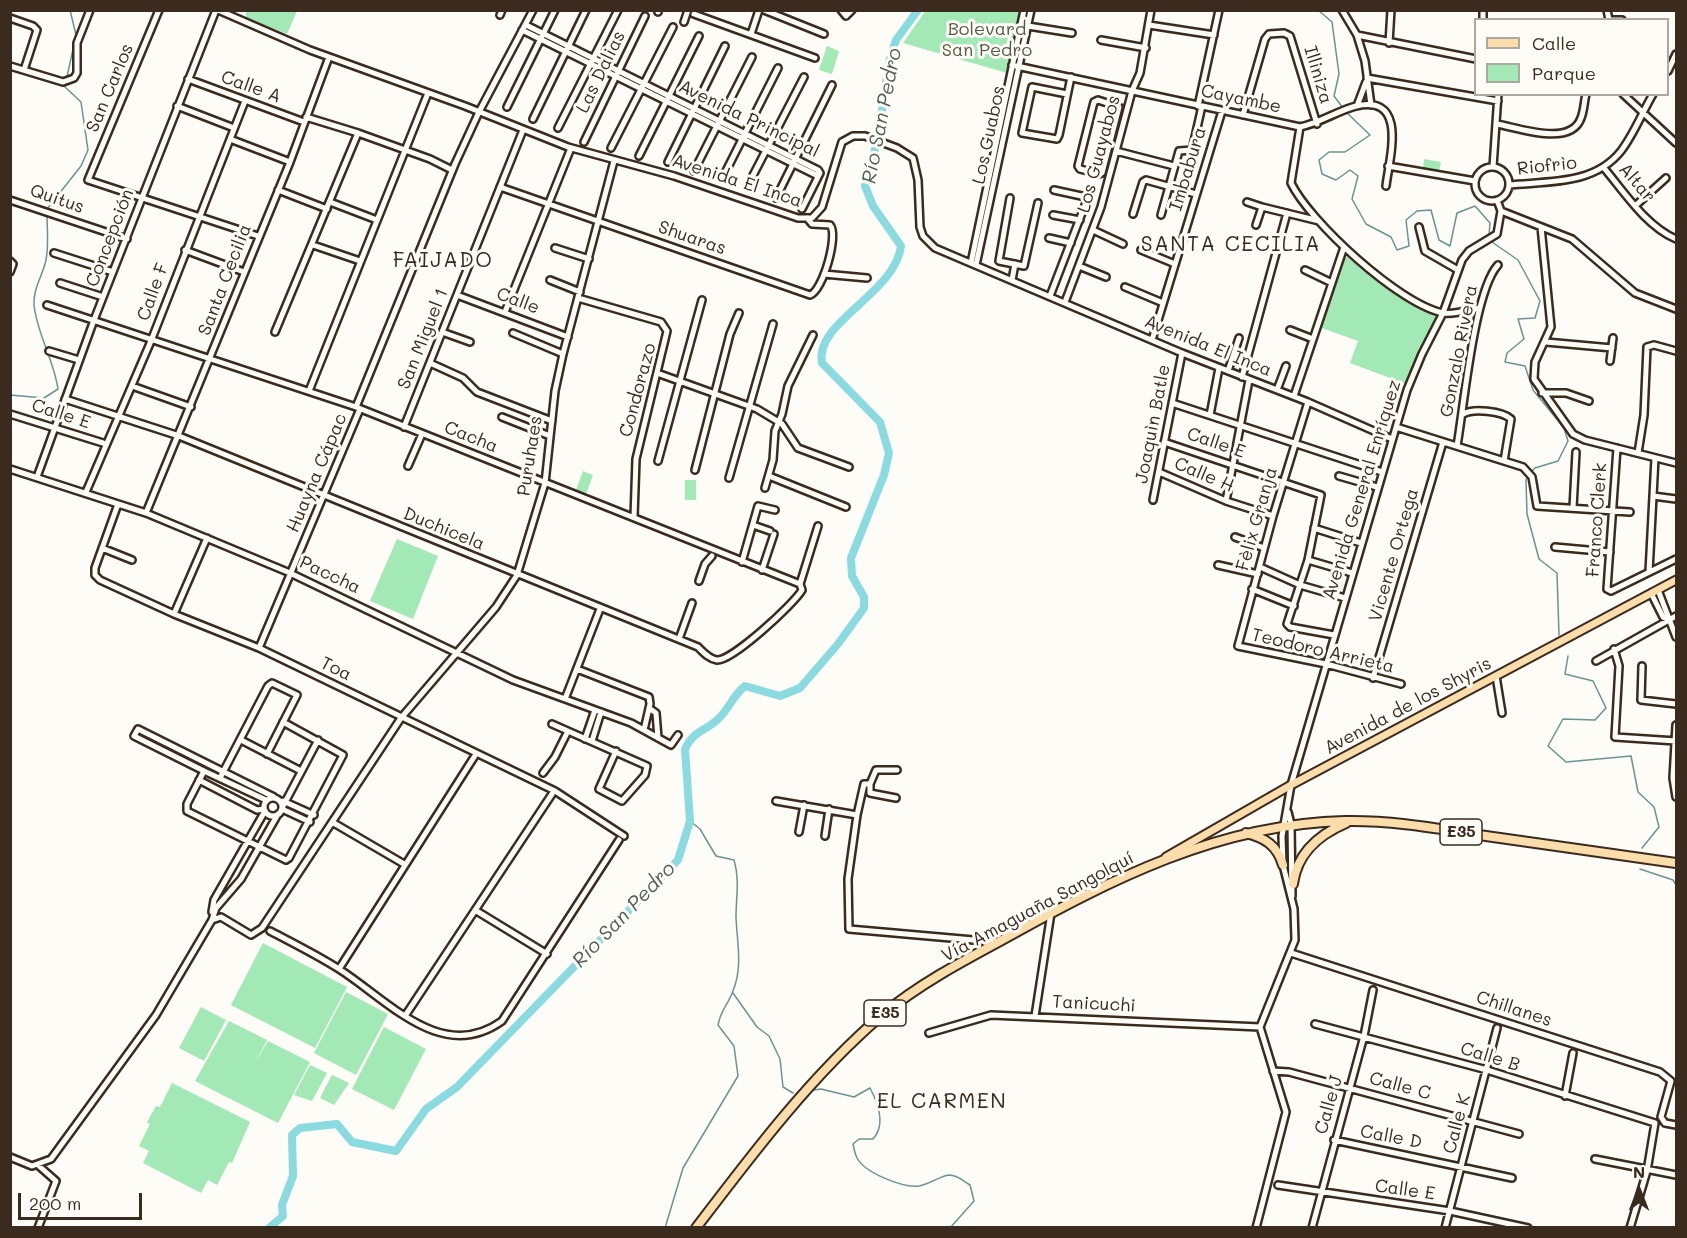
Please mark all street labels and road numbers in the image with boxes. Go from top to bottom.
street label: Las Dalias [572,27,630,117]
street label: San Carlos [82,40,138,136]
street label: Illiniza [1299,44,1337,106]
street label: Calle A [218,66,284,108]
street label: Avenida Principal [675,76,823,162]
street label: Cayambe [1199,80,1283,118]
street label: Los Guabos [968,84,1010,186]
street label: Los Guayabos [1073,93,1125,215]
street label: Imbabura [1165,124,1211,214]
street label: Avenida El Inca [669,150,805,212]
street label: Riofrìo [1516,152,1578,180]
street label: Altar [1614,159,1660,207]
street label: Quitus [27,180,87,218]
street label: Concepción [81,186,139,290]
street label: Shuaras [655,216,729,260]
street label: Santa Cecilia [194,221,256,339]
street label: Calle F [133,260,173,324]
street label: Calle [493,283,543,319]
street label: Gonzalo Rivera [1436,283,1482,419]
street label: San Miguel 1 [393,285,453,393]
street label: Avenida El Inca [1141,311,1275,381]
street label: Condorazo [615,341,661,439]
street label: Joaquìn Batle [1131,363,1175,485]
street label: Avenida General Enríquez [1318,377,1406,603]
street label: Calle E [29,394,93,434]
street label: Huayna Cápac [282,410,352,536]
street label: Puruhaes [513,414,547,498]
street label: Cacha [441,416,501,458]
street label: Calle E [1184,423,1248,463]
street label: Calle H [1171,453,1237,497]
street label: Franco Clerk [1582,462,1612,578]
street label: Fèlix Granja [1232,465,1282,573]
street label: Vicente Ortega [1365,486,1423,624]
street label: Duchicela [400,503,488,555]
street label: Paccha [296,552,364,598]
street label: Teodoro Arrieta [1250,624,1396,678]
street label: Toa [317,652,355,686]
street label: Avenida de los Shyris [1321,653,1495,759]
road number: E35 [1440,819,1482,845]
street label: Vía Amaguaña Sangolquí [938,847,1138,967]
street label: Chillanes [1473,987,1555,1031]
street label: Tanicuchi [1052,991,1136,1017]
road number: E35 [864,1000,906,1026]
street label: Calle B [1458,1038,1522,1076]
street label: Calle C [1367,1067,1433,1105]
street label: Calle J [1310,1073,1348,1137]
street label: Calle K [1439,1092,1475,1156]
street label: Calle D [1358,1120,1424,1154]
street label: Calle E [1374,1175,1436,1205]

